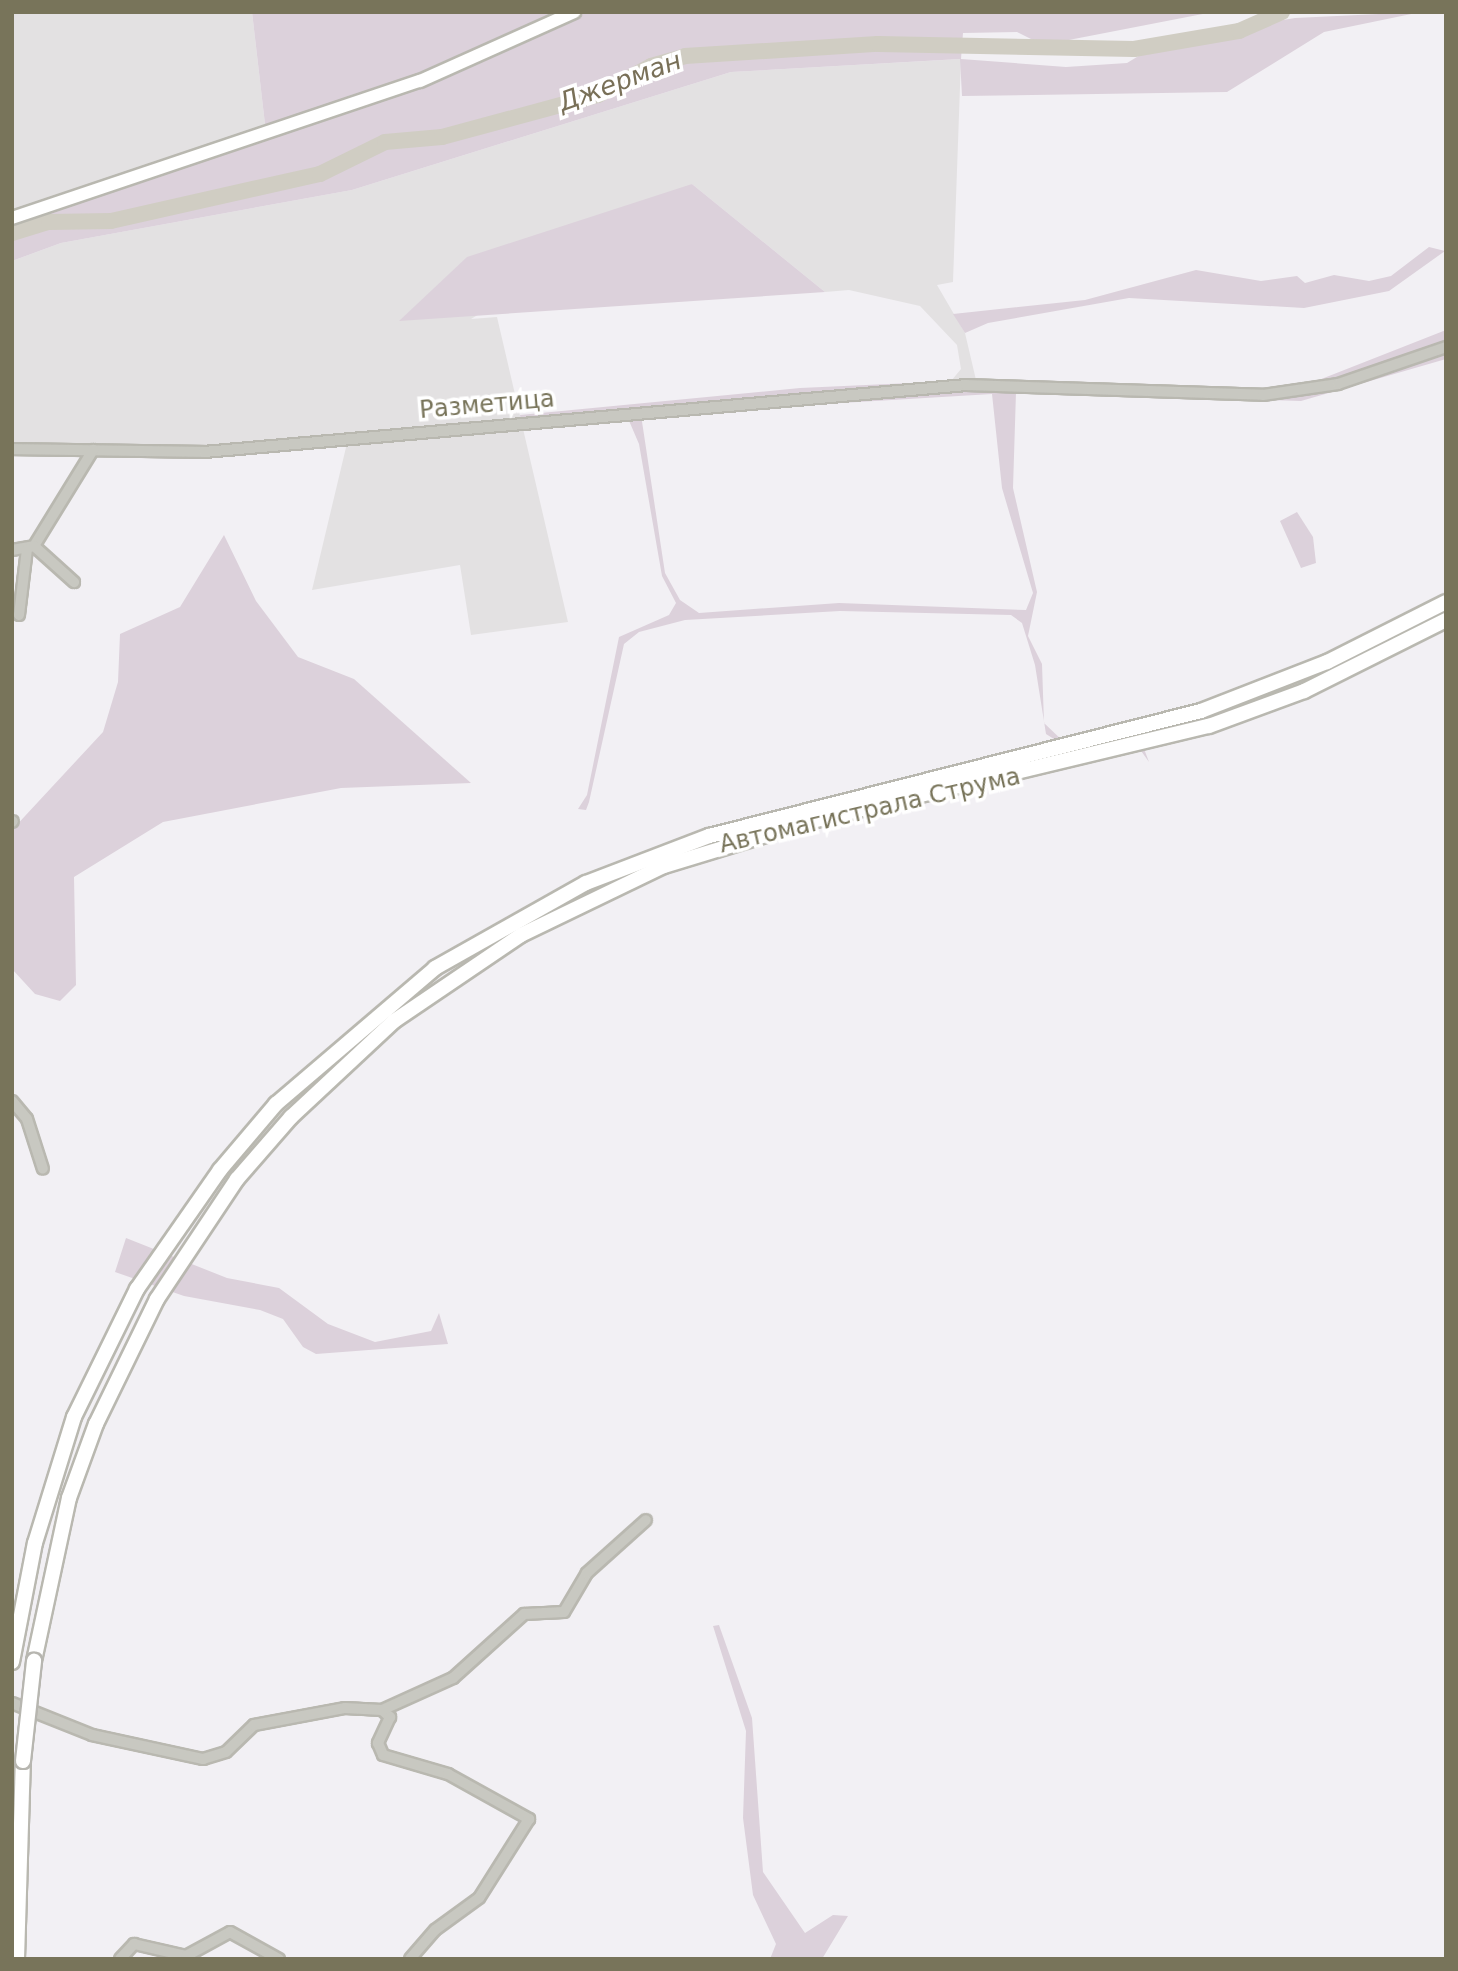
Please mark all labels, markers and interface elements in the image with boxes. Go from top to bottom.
water label: Джерман [554,45,686,119]
street label: Разметица [418,385,556,425]
street label: Автомагистрала Струма [717,762,1023,860]

